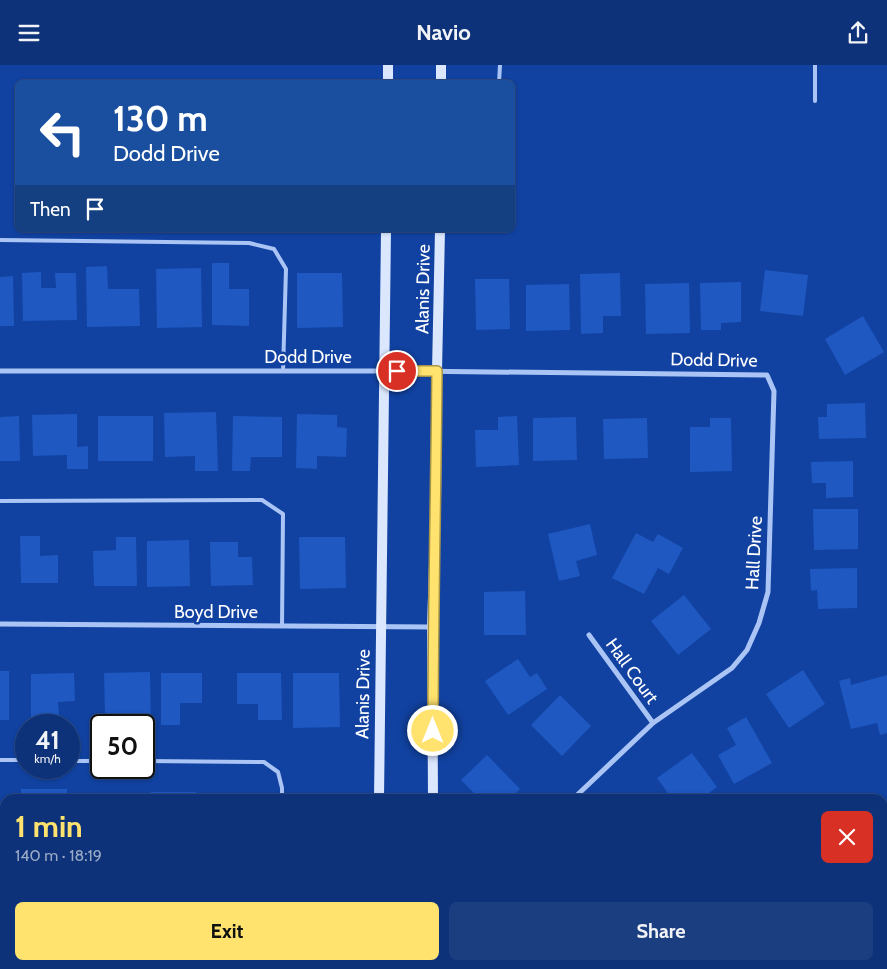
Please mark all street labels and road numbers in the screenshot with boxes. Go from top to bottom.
street label: Alanis Drive [411,244,435,334]
street label: Dodd Drive [264,346,352,368]
street label: Dodd Drive [670,348,758,372]
street label: Hall Drive [741,515,767,591]
street label: Boyd Drive [174,601,258,623]
street label: Hall Court [601,634,663,708]
street label: Alanis Drive [351,649,375,739]

